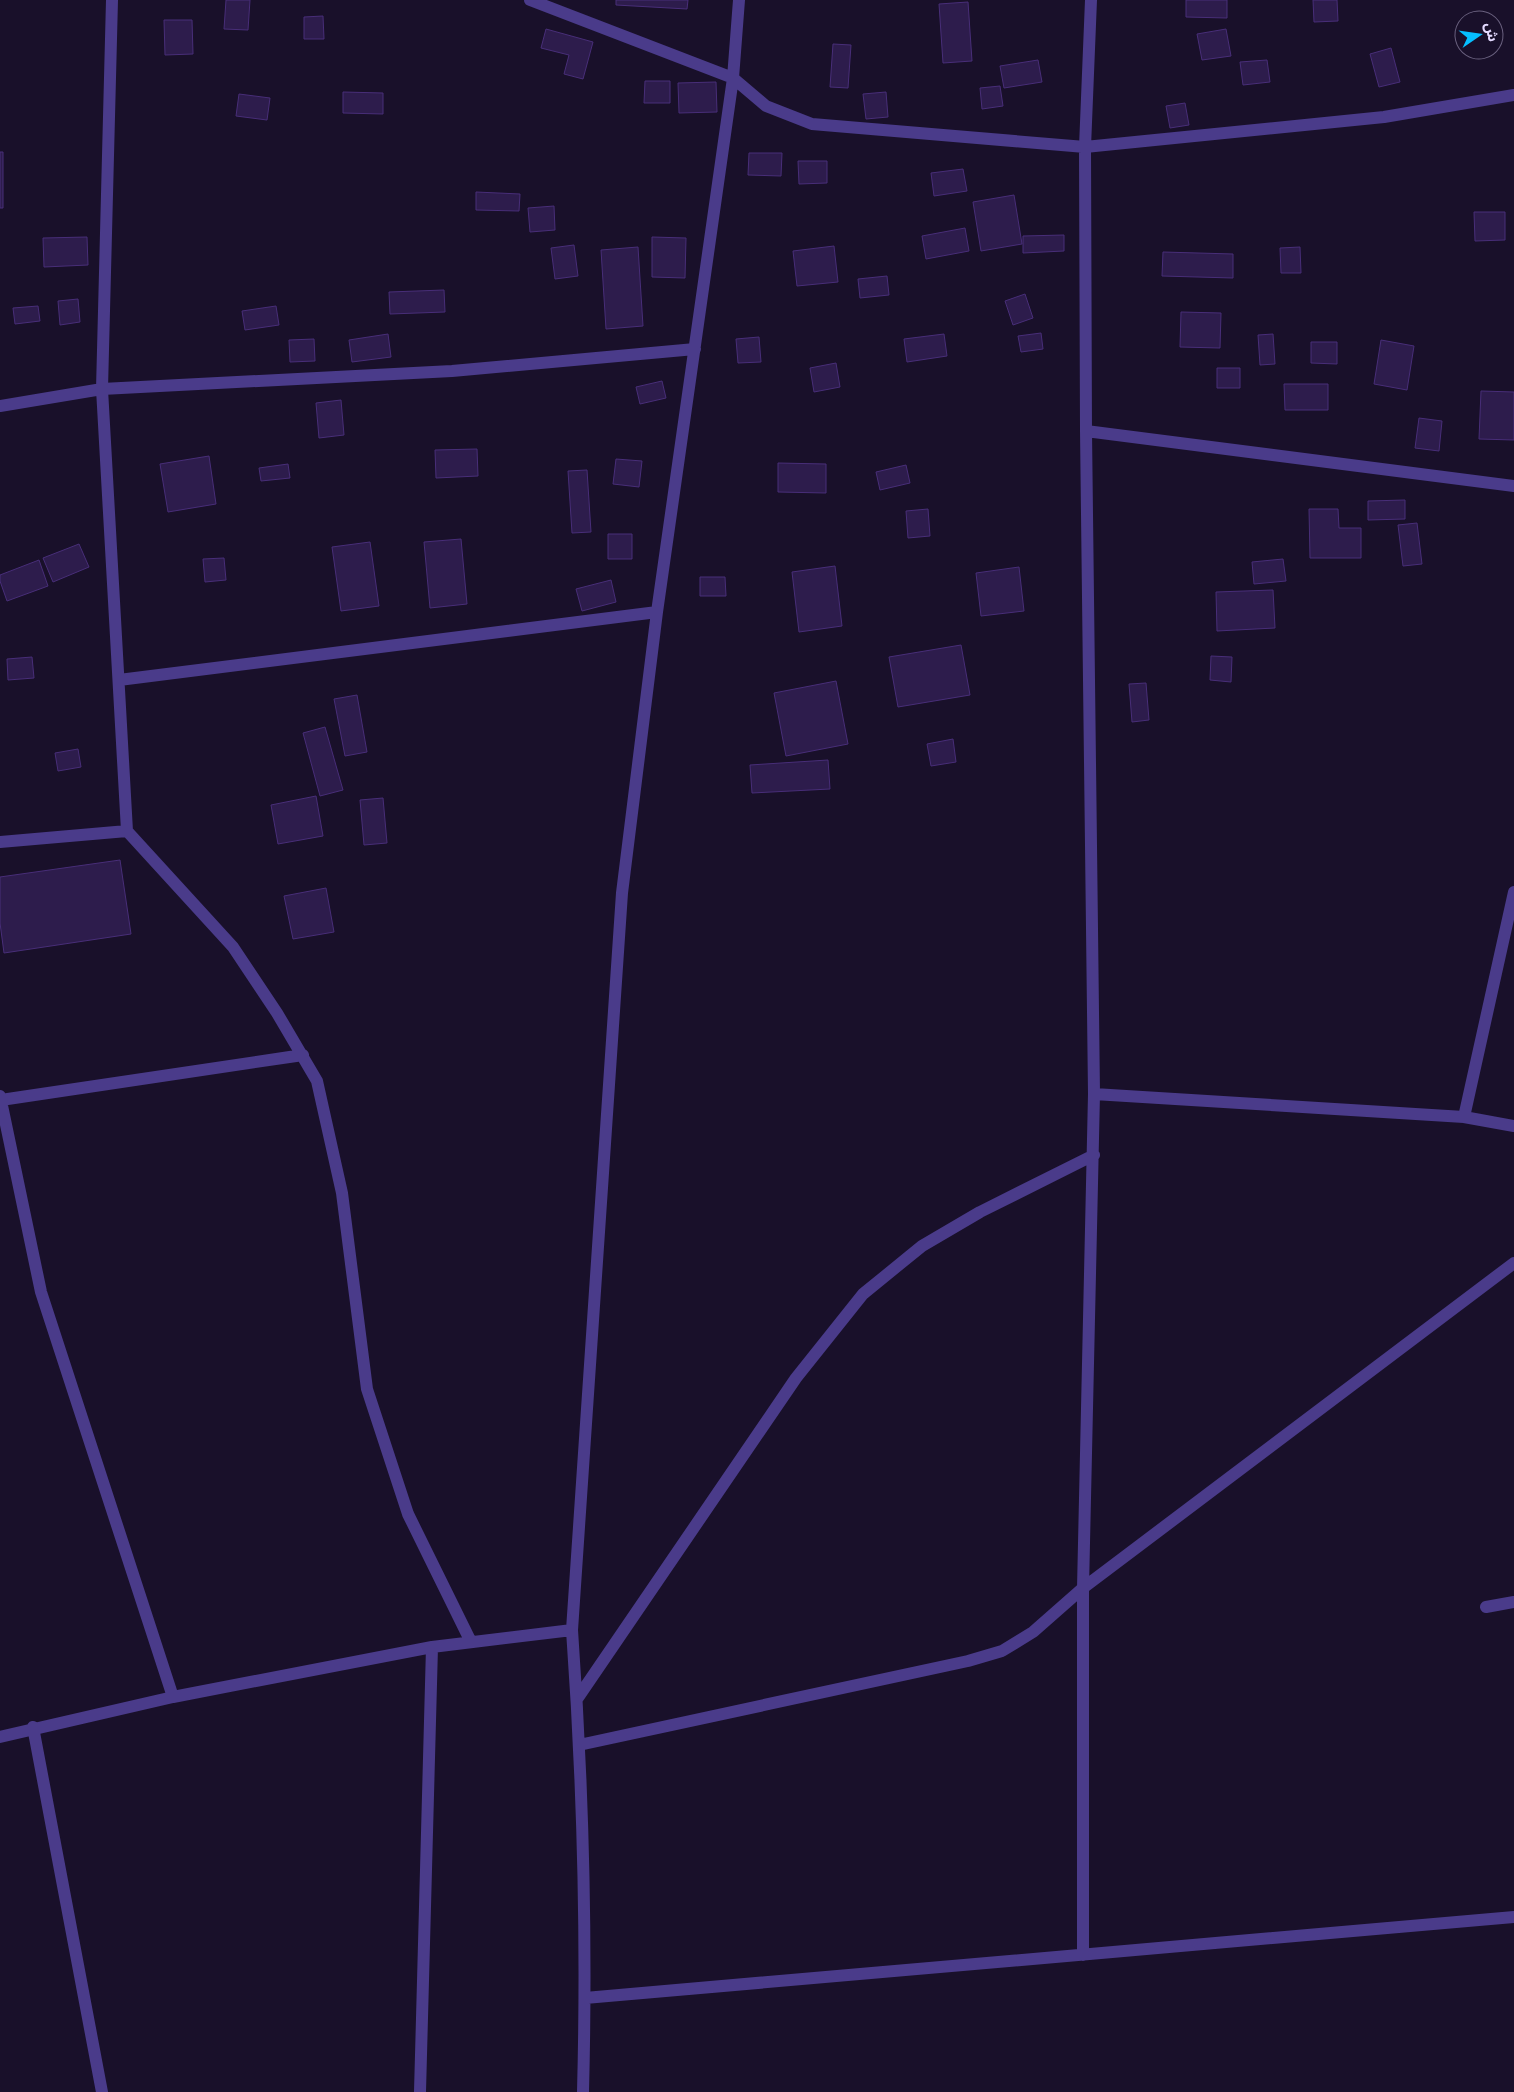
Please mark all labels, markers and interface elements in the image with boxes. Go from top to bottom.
north arrow [1454,10,1504,60]
text: ش [1482,21,1502,43]

